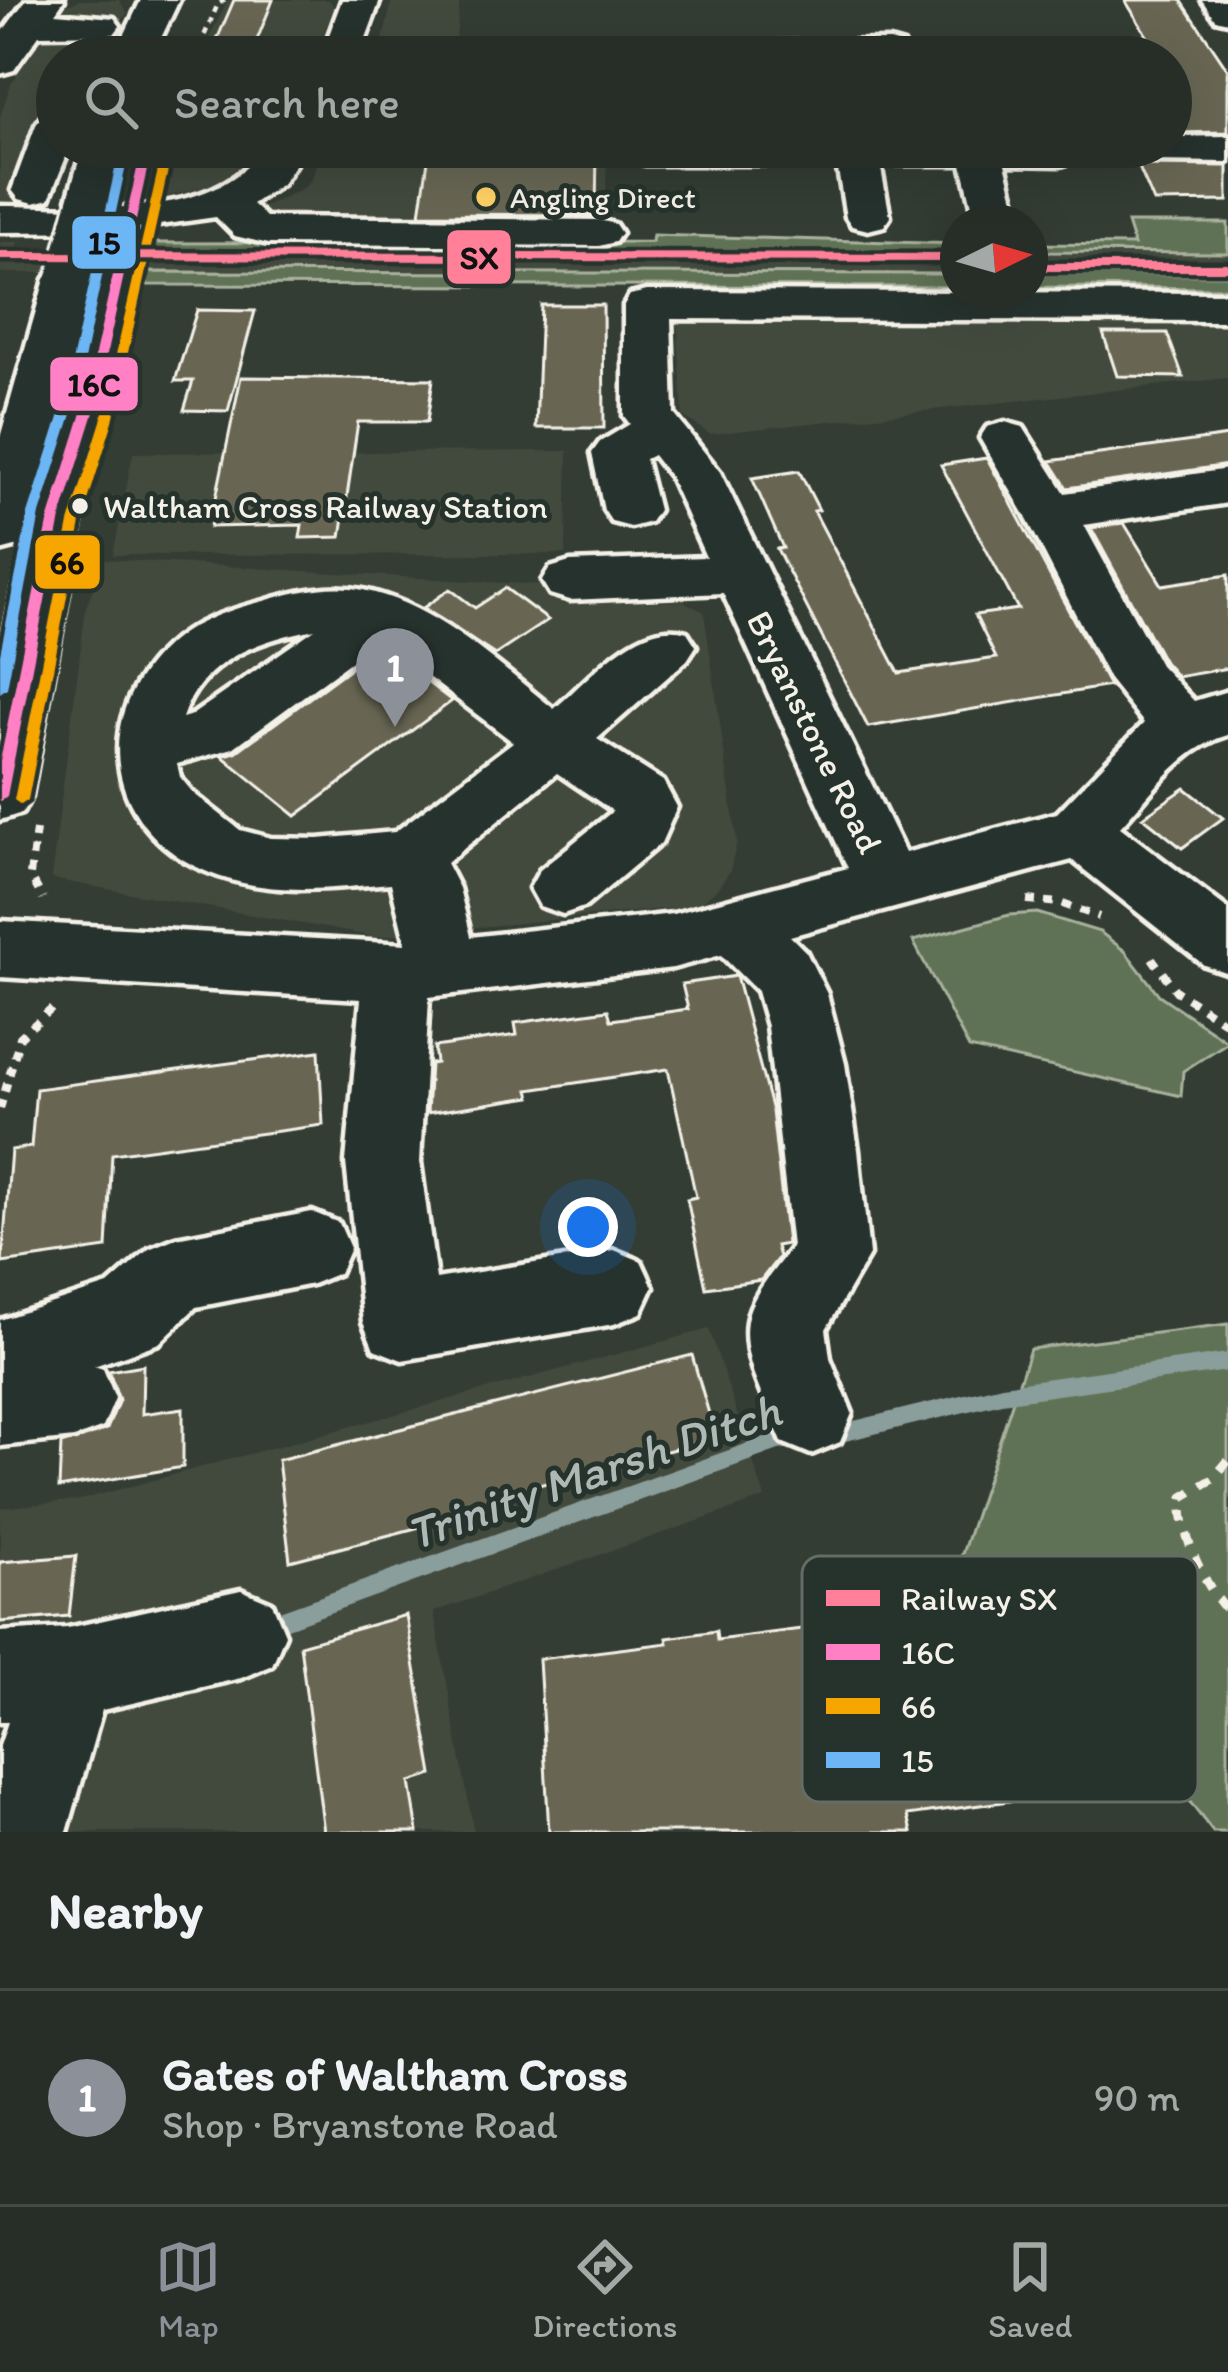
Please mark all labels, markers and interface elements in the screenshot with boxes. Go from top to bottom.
search box [36,36,1192,168]
icon: search [78,69,144,135]
text: Search here [174,75,400,129]
place label: Angling Direct [510,179,696,216]
marker: Angling Direct [473,184,499,210]
north arrow [940,204,1048,312]
line badge: 15 [70,214,138,271]
text: 15 [88,223,120,262]
line badge: SX [445,228,513,286]
text: SX [460,238,499,277]
line badge: 16C [48,355,140,413]
text: 16C [67,365,121,404]
place label: Waltham Cross Railway Station [103,487,548,526]
marker: Waltham Cross Railway Station [69,495,91,517]
line badge: 66 [33,533,102,591]
text: 66 [50,543,84,582]
street label: Bryanstone Road [738,604,892,861]
pin: 1 [356,628,434,727]
your location [558,1197,618,1257]
water label: Trinity Marsh Ditch [398,1379,789,1562]
legend [802,1556,1198,1802]
text: Railway SX [901,1579,1057,1618]
text: 16C [901,1633,955,1672]
text: 66 [901,1687,936,1726]
text: 15 [901,1741,934,1780]
text: Nearby [48,1880,203,1941]
text: Gates of Waltham Cross [162,2047,628,2101]
text: 1 [78,2074,96,2121]
text: 90 m [1094,2074,1180,2121]
text: Shop · Bryanstone Road [162,2101,558,2148]
tab: Map [155,2234,221,2345]
tab: Directions [532,2234,677,2345]
tab: Saved [988,2234,1073,2345]

